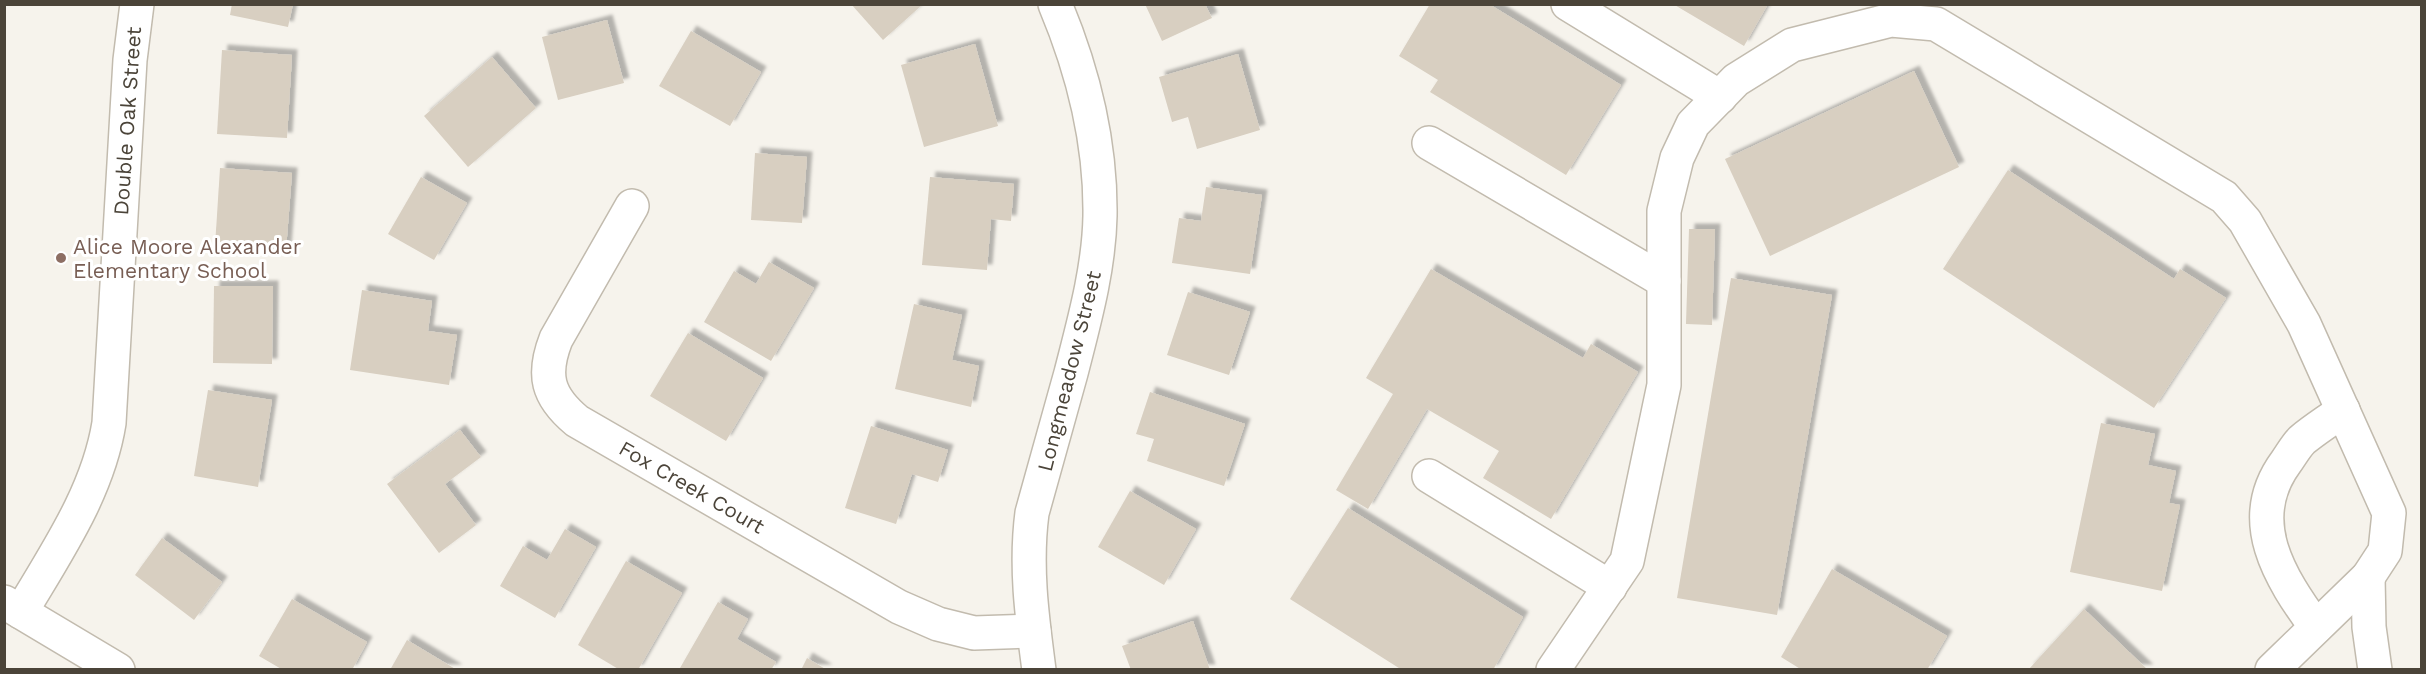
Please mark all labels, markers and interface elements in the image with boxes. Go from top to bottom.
street label: Double Oak Street [108,26,146,216]
place label: Alice Moore Alexander Elementary School [73,234,302,283]
marker: Alice Moore Alexander Elementary School [54,251,68,265]
street label: Longmeadow Street [1032,268,1106,474]
street label: Fox Creek Court [615,435,769,539]

